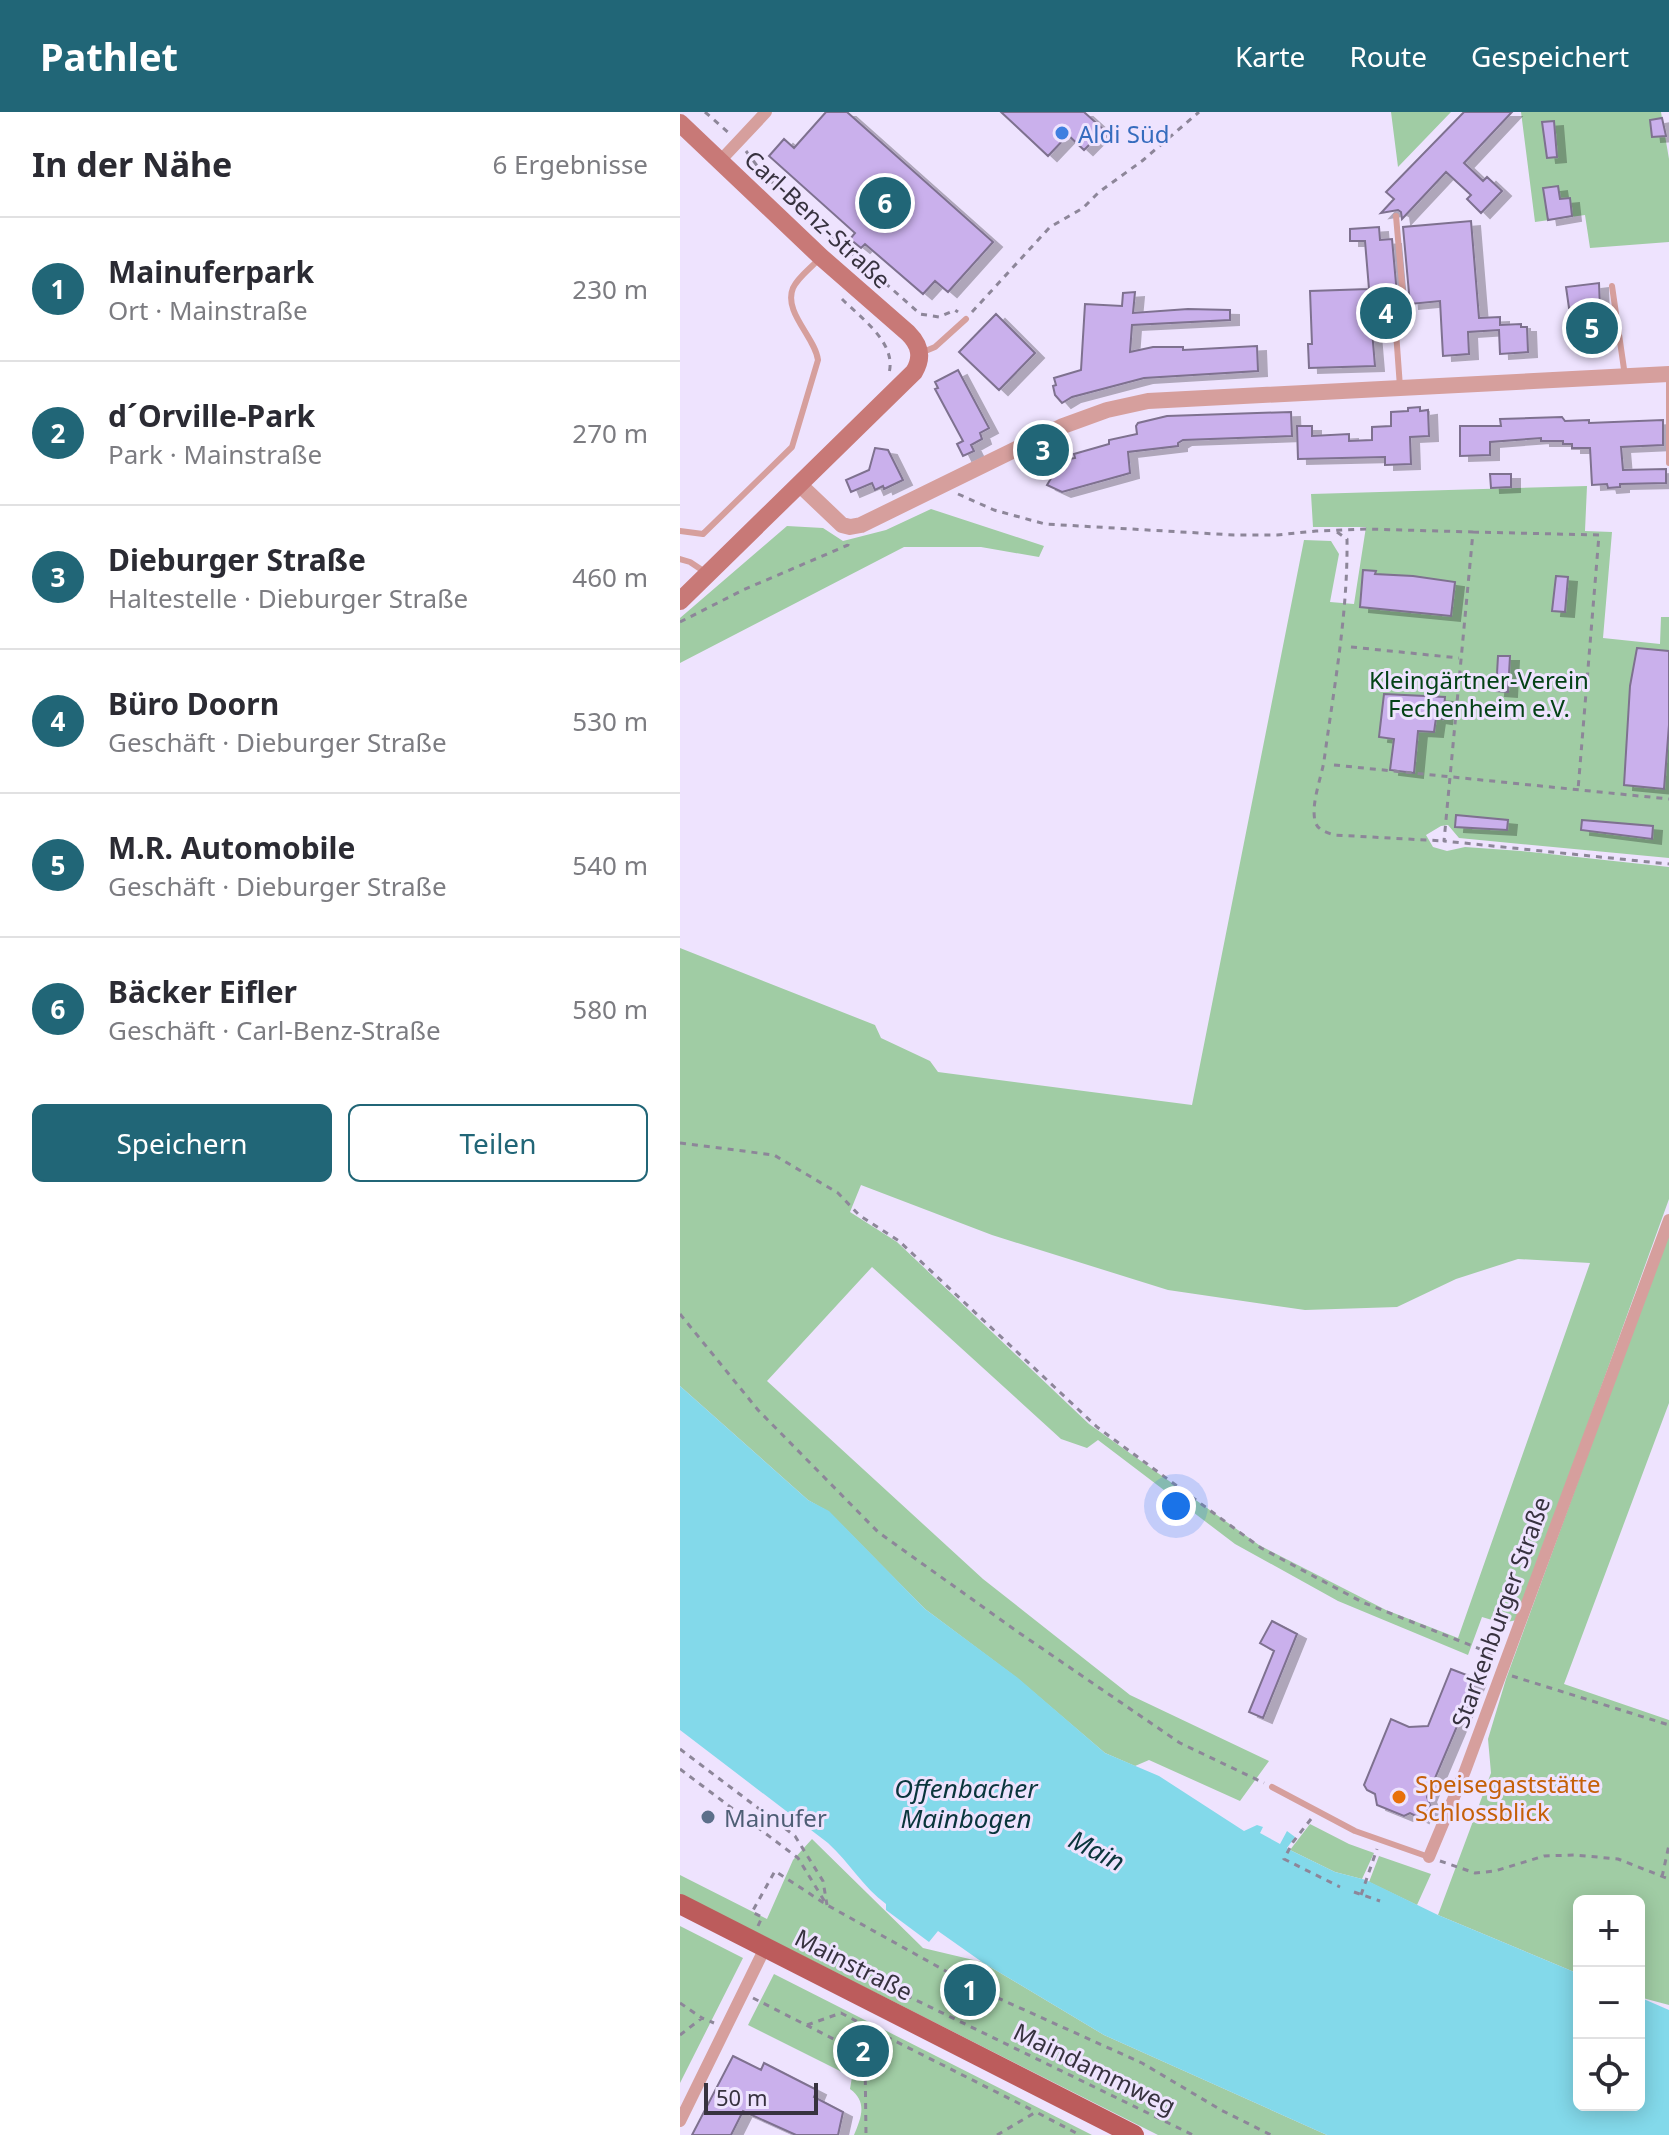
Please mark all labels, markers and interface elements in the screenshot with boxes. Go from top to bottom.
text: Pathlet [40,30,178,82]
text: Karte [1235,37,1305,75]
text: Route [1349,37,1427,75]
text: Gespeichert [1471,37,1629,75]
place label: Aldi Süd [1078,117,1170,150]
marker: Aldi Süd [1053,124,1071,142]
text: In der Nähe [32,141,232,187]
street label: Carl-Benz-Straße [738,143,898,295]
text: 6 Ergebnisse [492,146,648,182]
pin: 6 [859,173,911,233]
text: Mainuferpark [108,251,314,292]
text: 1 [51,271,65,307]
text: 230 m [572,271,648,307]
pin: 4 [1360,283,1412,343]
text: Ort · Mainstraße [108,292,308,328]
pin: 5 [1566,298,1618,358]
text: d´Orville-Park [108,395,315,436]
text: 2 [51,415,65,451]
text: 270 m [572,415,648,451]
pin: 3 [1017,420,1069,480]
text: Park · Mainstraße [108,436,322,472]
text: Dieburger Straße [108,539,366,580]
text: 3 [51,559,65,595]
text: 460 m [572,559,648,595]
text: Haltestelle · Dieburger Straße [108,580,468,616]
park label: Kleingärtner-Verein Fechenheim e.V. [1369,663,1589,724]
text: Büro Doorn [108,683,279,724]
text: 4 [51,703,65,739]
text: 530 m [572,703,648,739]
text: Geschäft · Dieburger Straße [108,724,447,760]
text: M.R. Automobile [108,827,355,868]
text: 5 [51,847,65,883]
text: 540 m [572,847,648,883]
text: Geschäft · Dieburger Straße [108,868,447,904]
text: Bäcker Eifler [108,971,297,1012]
text: 6 [51,991,65,1027]
text: 580 m [572,991,648,1027]
text: Geschäft · Carl-Benz-Straße [108,1012,441,1048]
button: Speichern [32,1104,332,1182]
button: Teilen [348,1104,648,1182]
your location [1156,1486,1196,1526]
street label: Starkenburger Straße [1443,1492,1557,1732]
place label: Speisegaststätte Schlossblick [1415,1767,1601,1828]
water label: Offenbacher Mainbogen [894,1770,1039,1836]
marker: Speisegaststätte Schlossblick [1390,1788,1408,1806]
place label: Mainufer [724,1801,827,1834]
marker: Mainufer [699,1808,717,1826]
water label: Main [1063,1821,1131,1879]
map controls [1573,1895,1645,2111]
button: + [1573,1895,1645,1967]
street label: Mainstraße [789,1920,919,2008]
pin: 1 [944,1960,996,2020]
button: − [1573,1967,1645,2039]
street label: Maindammweg [1008,2014,1182,2122]
pin: 2 [837,2021,889,2081]
button: locate [1573,2039,1645,2111]
scale bar [704,2079,818,2115]
text: 50 m [716,2082,767,2112]

